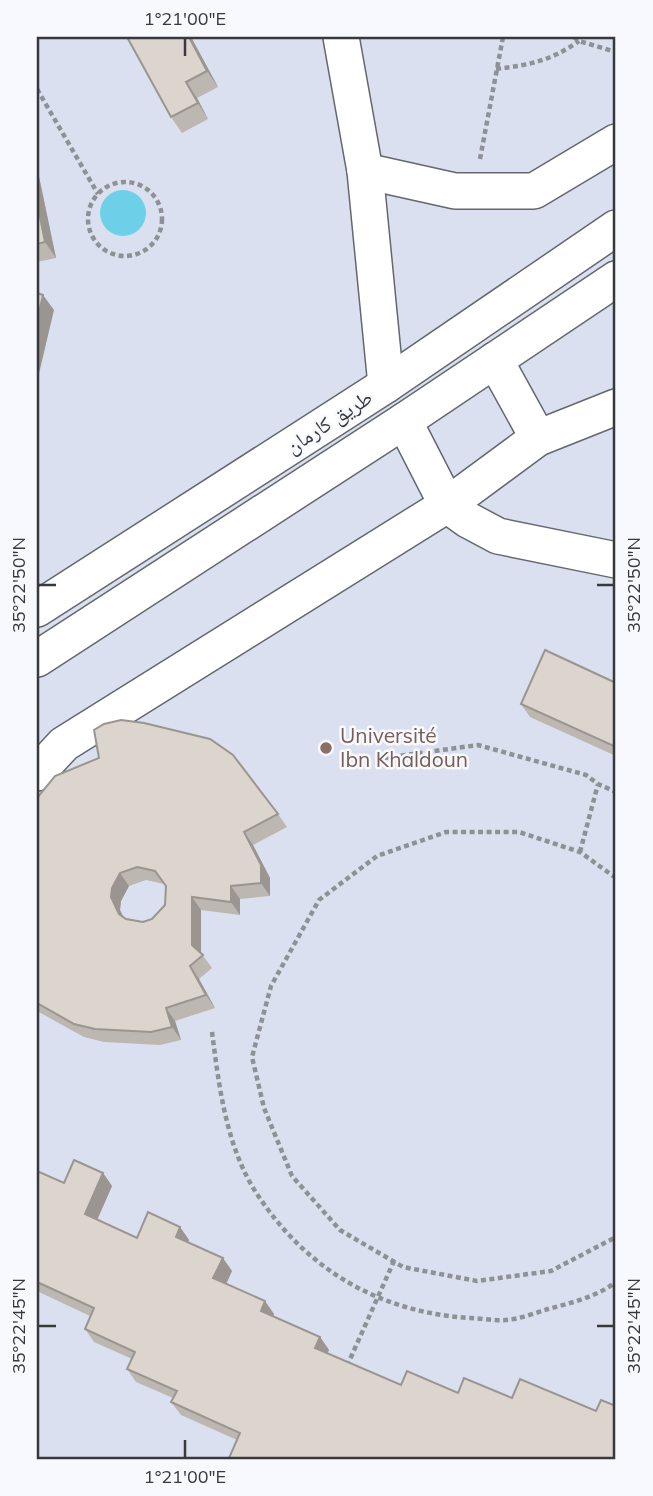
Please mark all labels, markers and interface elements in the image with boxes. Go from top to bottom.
text: 1°21'00"E [144,7,226,30]
street label: طريق كارمان [280,384,377,460]
text: 35°22'50"N [7,537,30,633]
text: 35°22'50"N [622,537,645,633]
place label: Université Ibn Khaldoun [340,722,468,772]
marker: Université Ibn Khaldoun [318,740,334,756]
text: 35°22'45"N [7,1278,30,1374]
text: 35°22'45"N [622,1278,645,1374]
text: 1°21'00"E [144,1465,226,1488]

